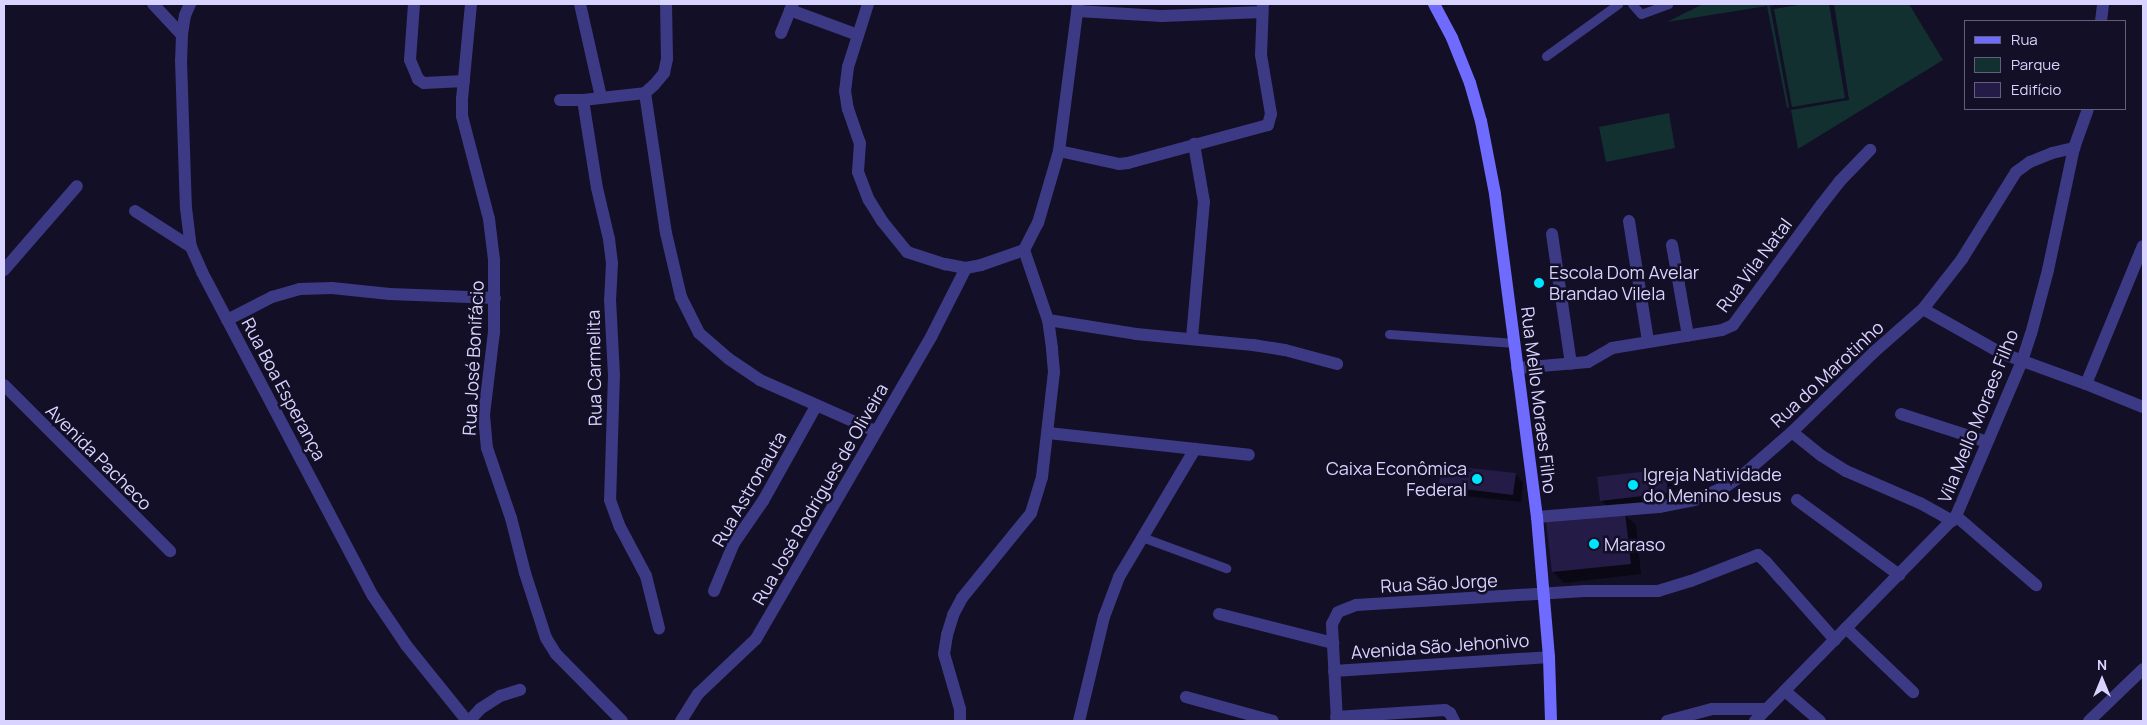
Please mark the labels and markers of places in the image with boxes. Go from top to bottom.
place label: Escola Dom Avelar Brandao Vilela [1549,262,1699,304]
marker: Escola Dom Avelar Brandao Vilela [1533,277,1545,289]
place label: Caixa Econômica Federal [1326,458,1467,500]
place label: Igreja Natividade do Menino Jesus [1643,464,1782,506]
marker: Caixa Econômica Federal [1471,473,1483,485]
marker: Igreja Natividade do Menino Jesus [1627,479,1639,491]
place label: Maraso [1604,533,1665,555]
marker: Maraso [1588,538,1600,550]

